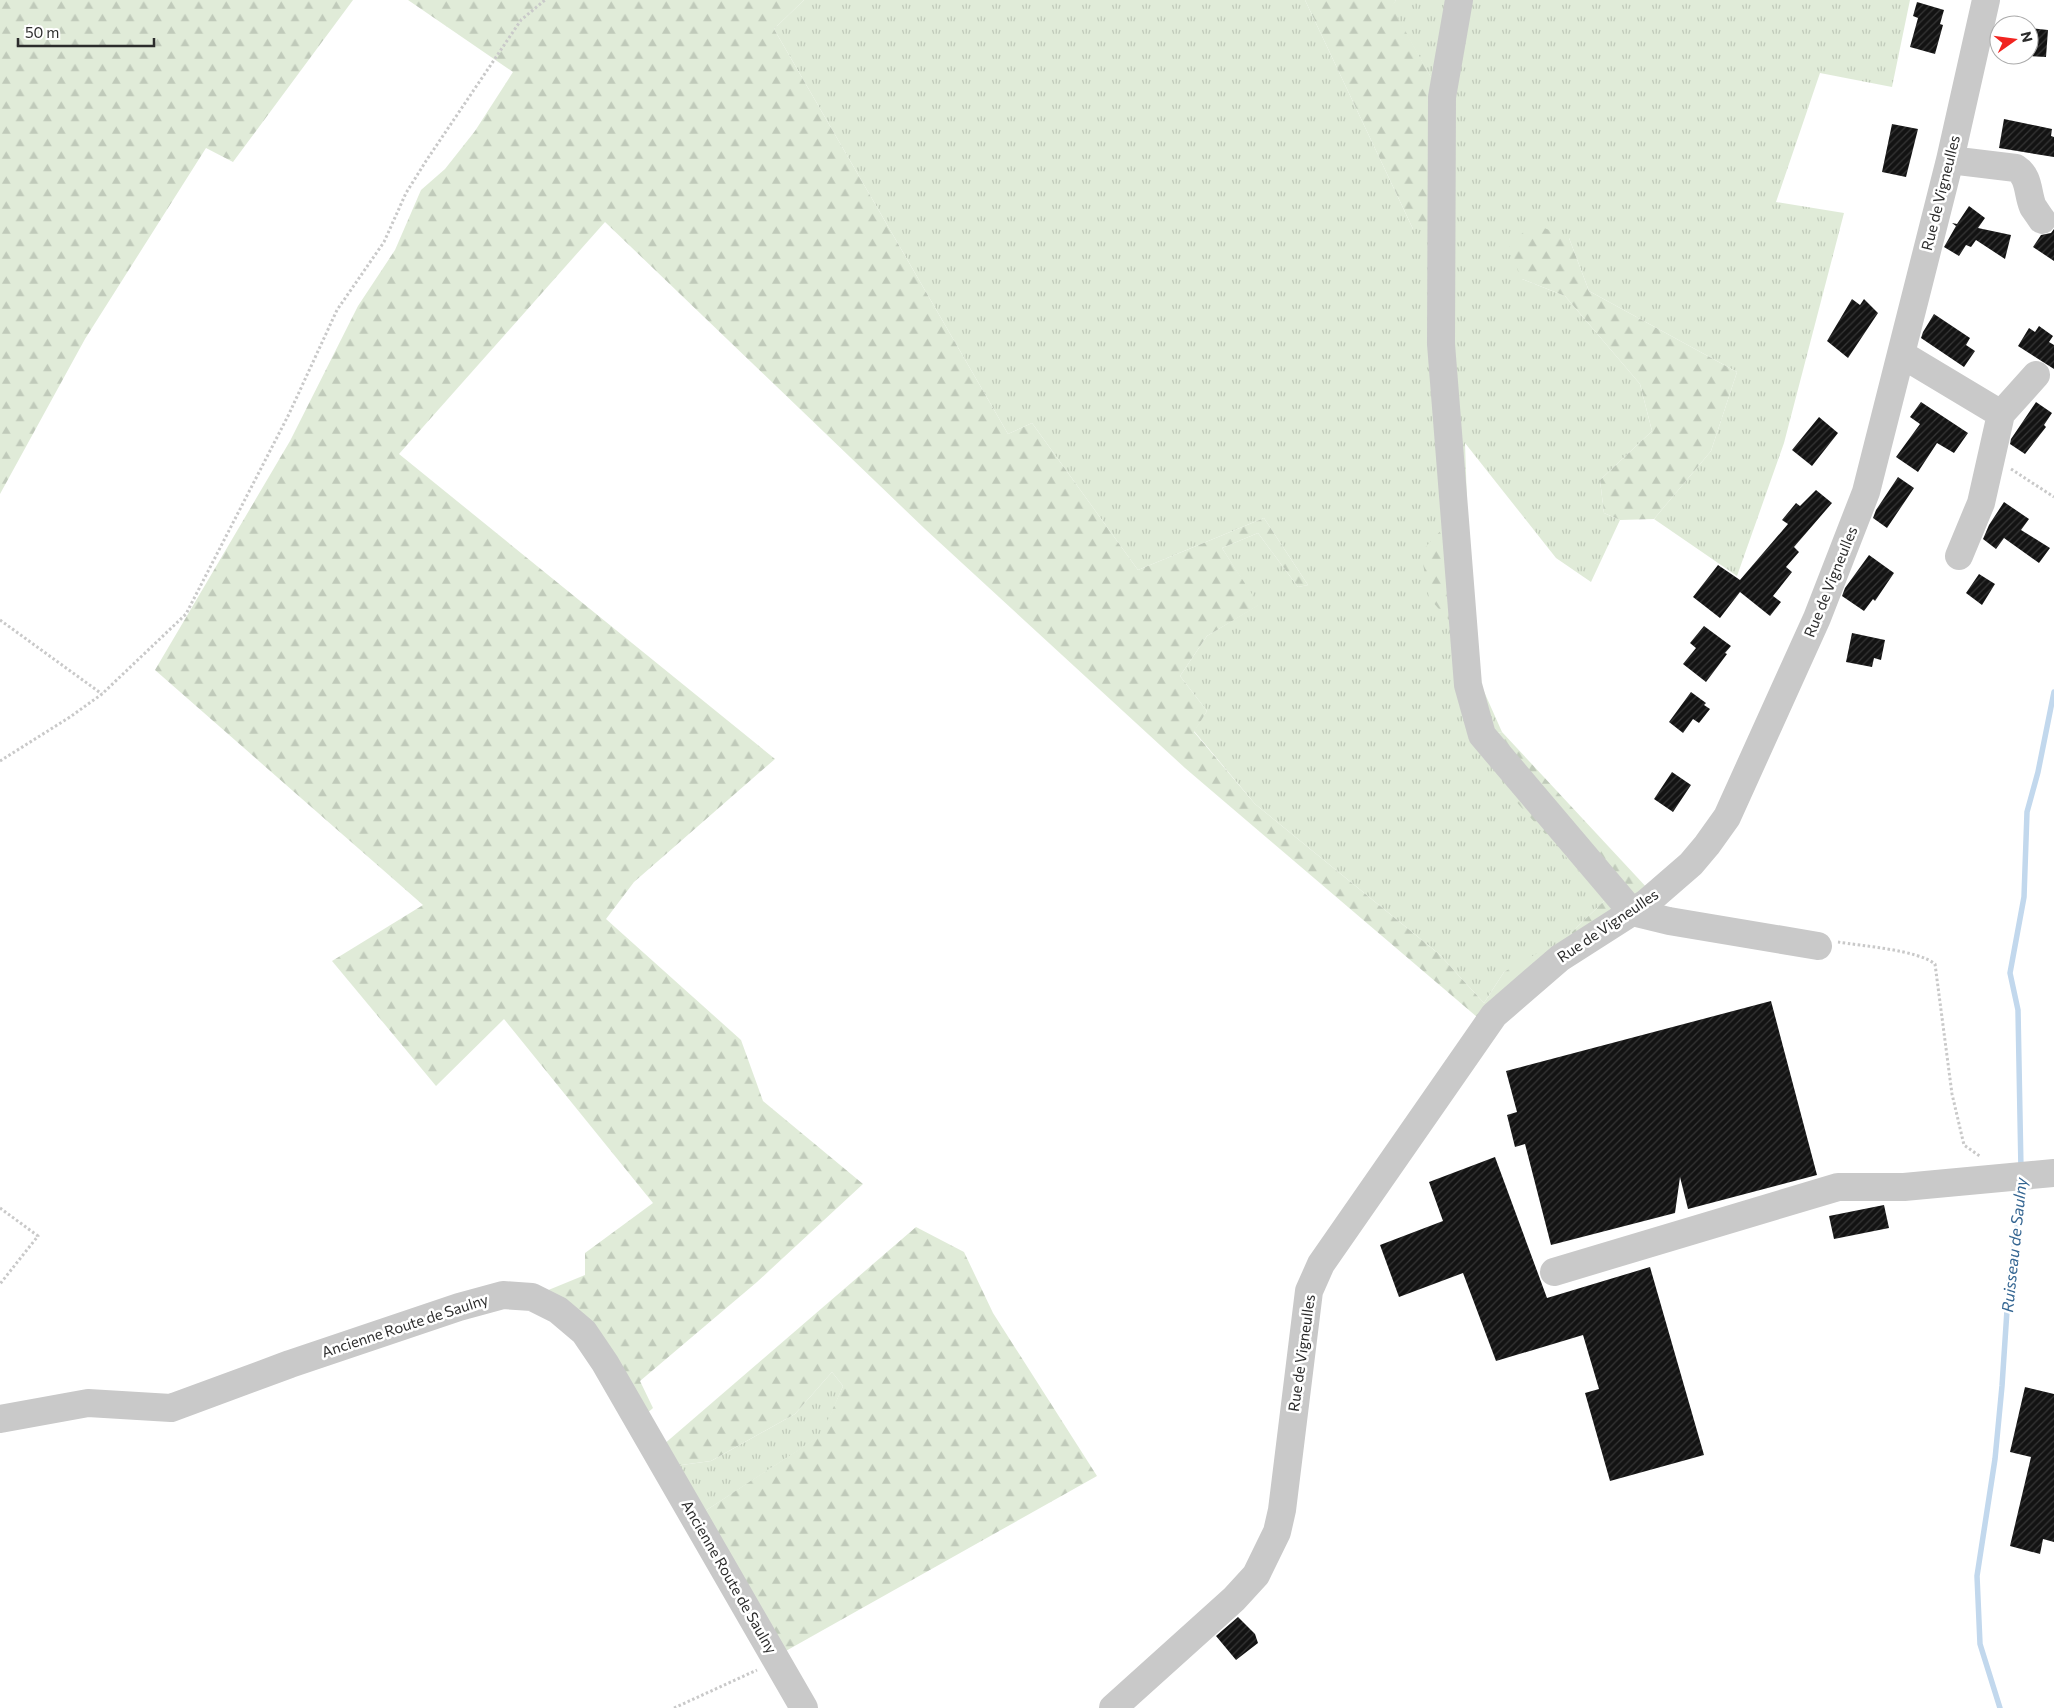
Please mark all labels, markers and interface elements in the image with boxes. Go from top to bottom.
scale bar [18,15,154,47]
north arrow [1989,15,2039,65]
text: 50 m [25,23,59,41]
text: N [2018,30,2037,44]
street label: Rue de Vigneulles [1917,133,1963,252]
street label: Rue de Vigneulles [1800,523,1861,640]
street label: Rue de Vigneulles [1553,885,1662,966]
water label: Ruisseau de Saulny [1997,1176,2030,1313]
street label: Ancienne Route de Saulny [319,1289,491,1361]
street label: Rue de Vigneulles [1284,1293,1318,1413]
street label: Ancienne Route de Saulny [678,1497,781,1657]

